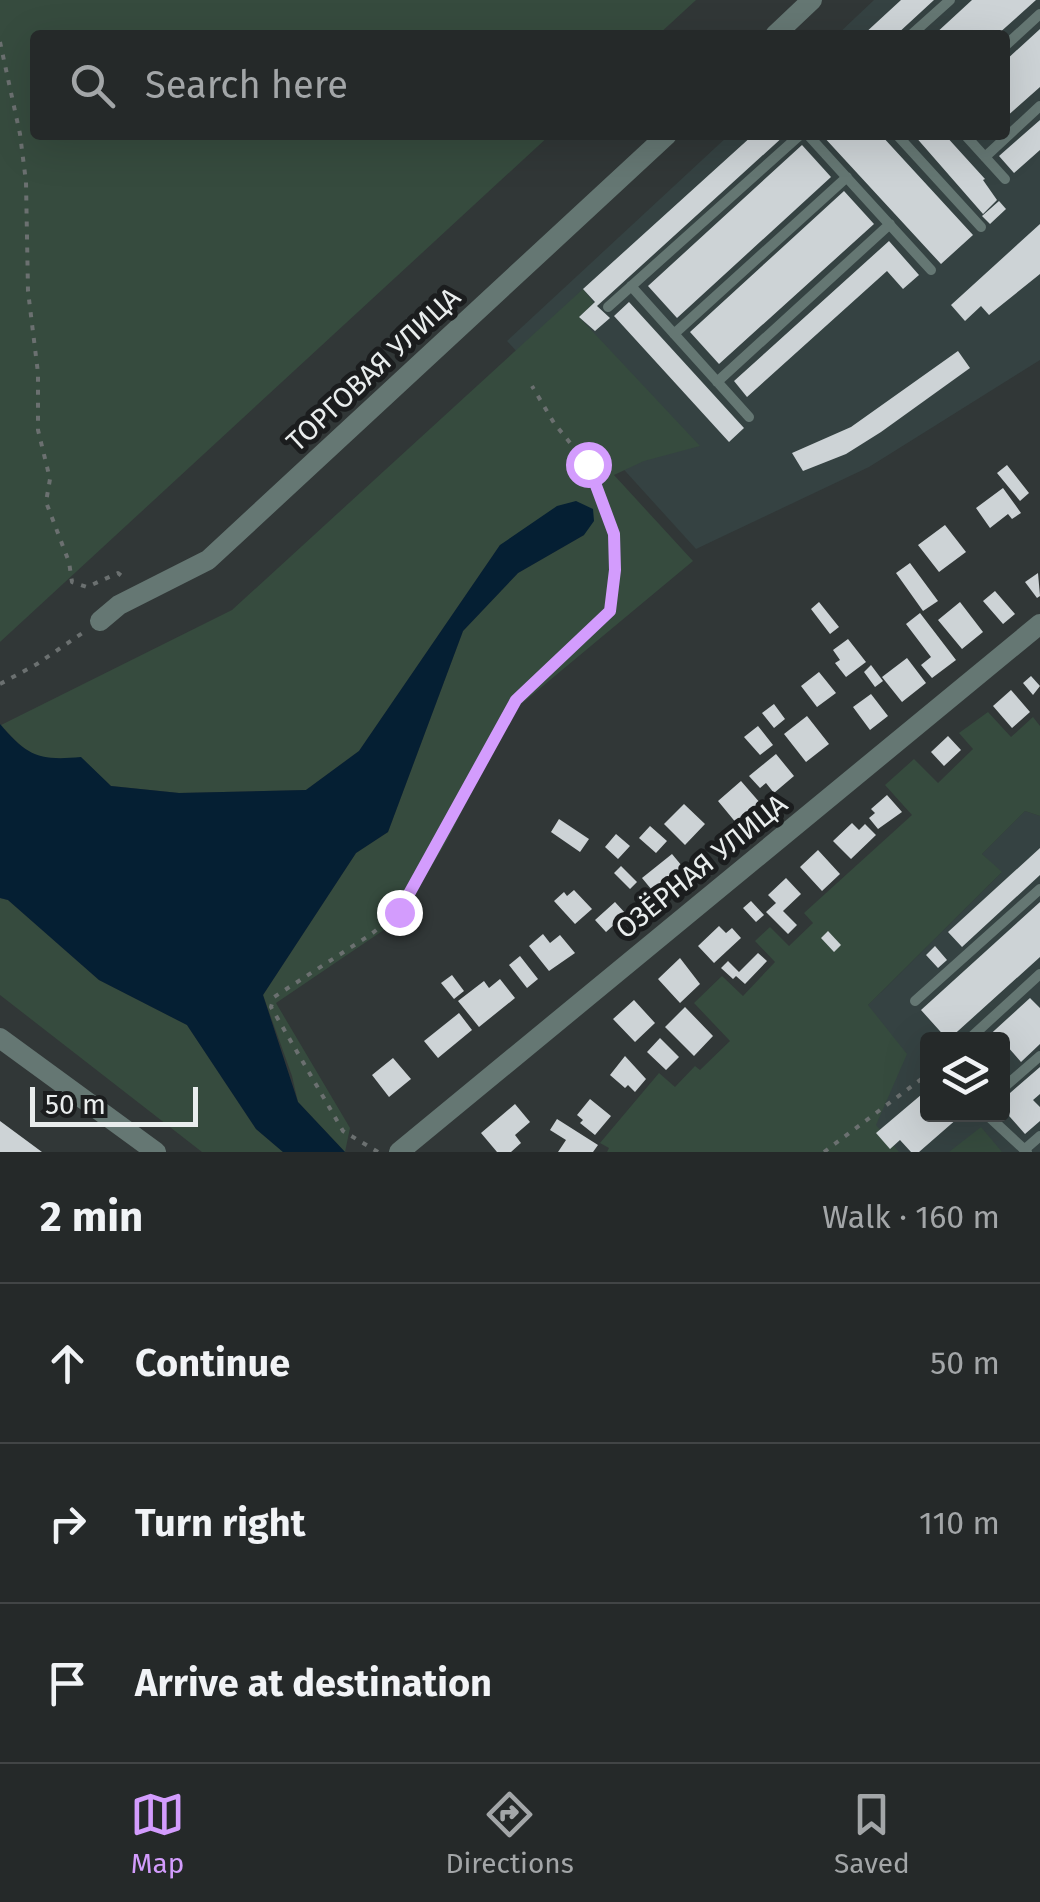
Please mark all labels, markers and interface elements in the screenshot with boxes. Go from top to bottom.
search box [30,30,1010,140]
icon: search [65,58,120,113]
text: Search here [145,62,348,108]
street label: ТОРГОВАЯ УЛИЦА [280,281,467,458]
route start [566,442,612,488]
street label: ОЗЁРНАЯ УЛИЦА [609,787,794,946]
route end [377,890,423,936]
map controls [920,1032,1010,1122]
button: layers [920,1032,1010,1122]
scale bar [30,1082,198,1126]
text: 50 m [45,1088,106,1121]
text: 2 min [40,1192,143,1242]
text: Walk · 160 m [822,1198,1000,1236]
icon: ahead [40,1336,95,1391]
text: Continue [135,1340,290,1386]
text: 50 m [930,1344,1000,1382]
icon: right [40,1496,95,1551]
text: Turn right [135,1500,305,1546]
text: 110 m [919,1504,1000,1542]
icon: arrive [40,1656,95,1711]
text: Arrive at destination [135,1660,492,1706]
tab: Map [130,1787,185,1880]
tab: Directions [445,1787,574,1880]
tab: Saved [834,1787,910,1880]

